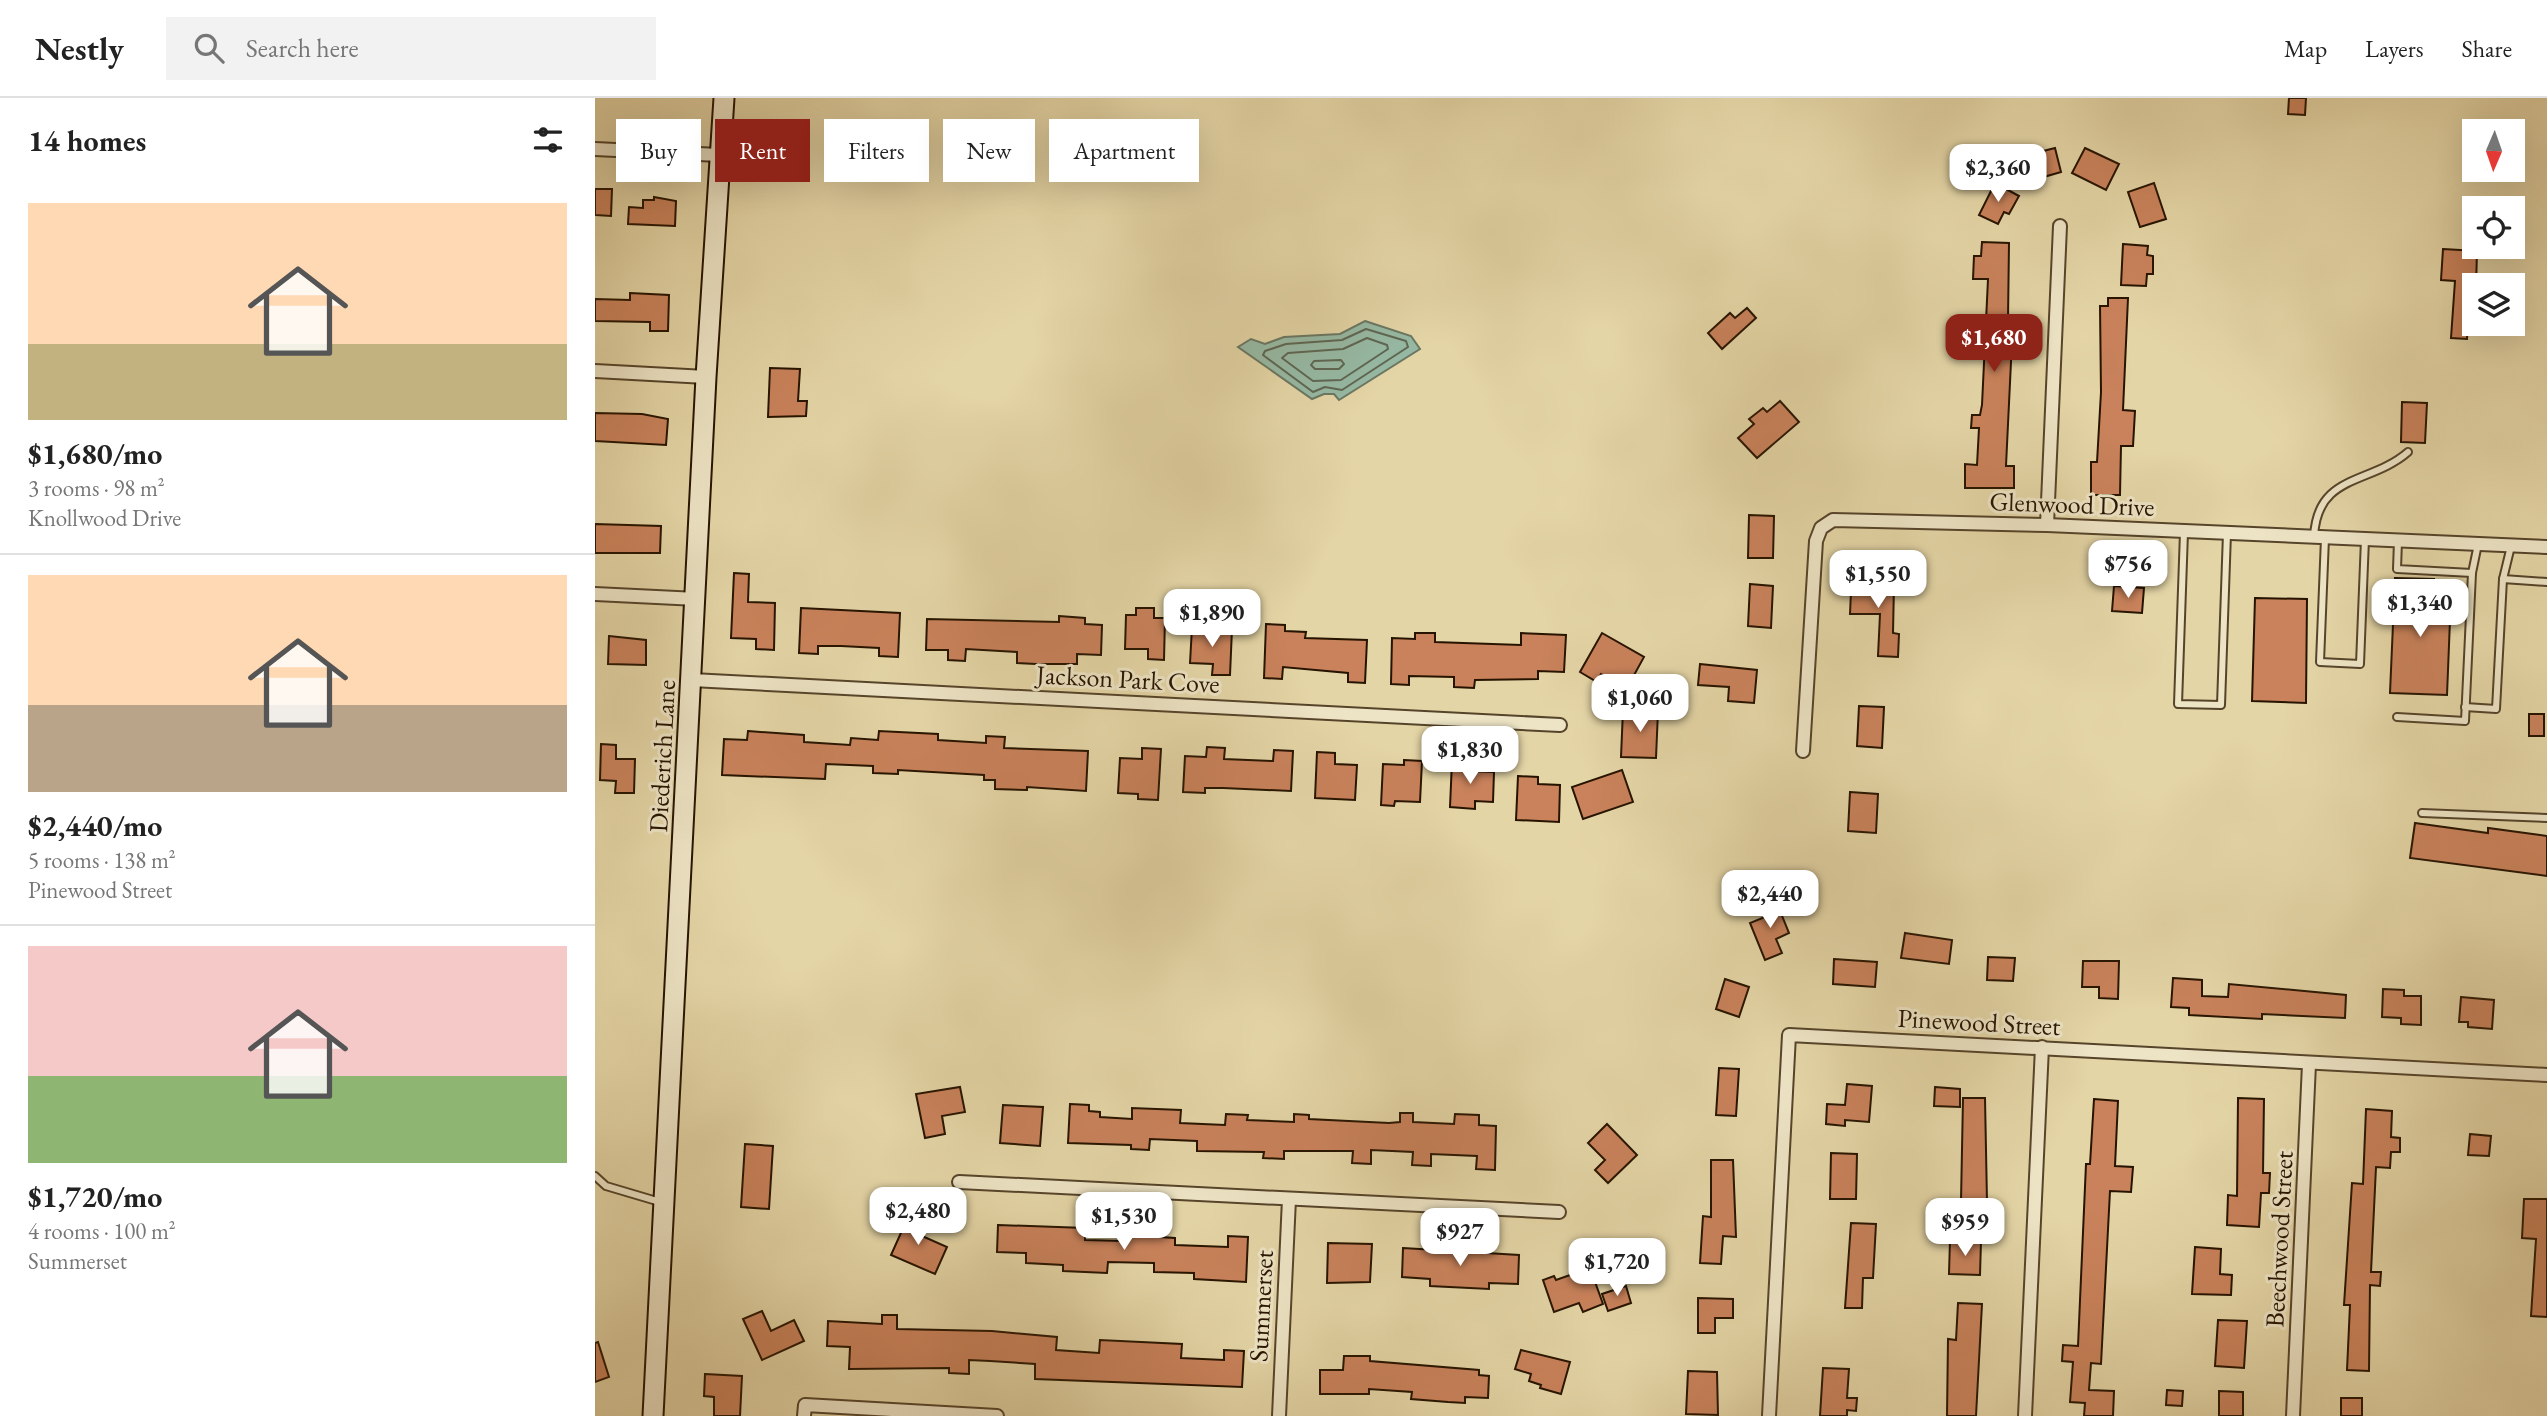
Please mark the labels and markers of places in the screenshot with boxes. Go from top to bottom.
pin: $2,360 [1941,144,2055,204]
pin: $1,680 [1937,314,2051,374]
pin: $756 [2087,540,2169,600]
pin: $1,550 [1821,550,1935,610]
pin: $1,340 [2363,580,2477,639]
pin: $1,890 [1155,589,1269,649]
pin: $1,060 [1583,674,1697,734]
pin: $1,830 [1413,726,1527,786]
pin: $2,440 [1713,870,1827,930]
pin: $2,480 [861,1188,975,1247]
pin: $1,530 [1067,1192,1181,1252]
pin: $959 [1924,1198,2006,1258]
pin: $927 [1419,1208,1501,1268]
pin: $1,720 [1560,1238,1674,1298]

